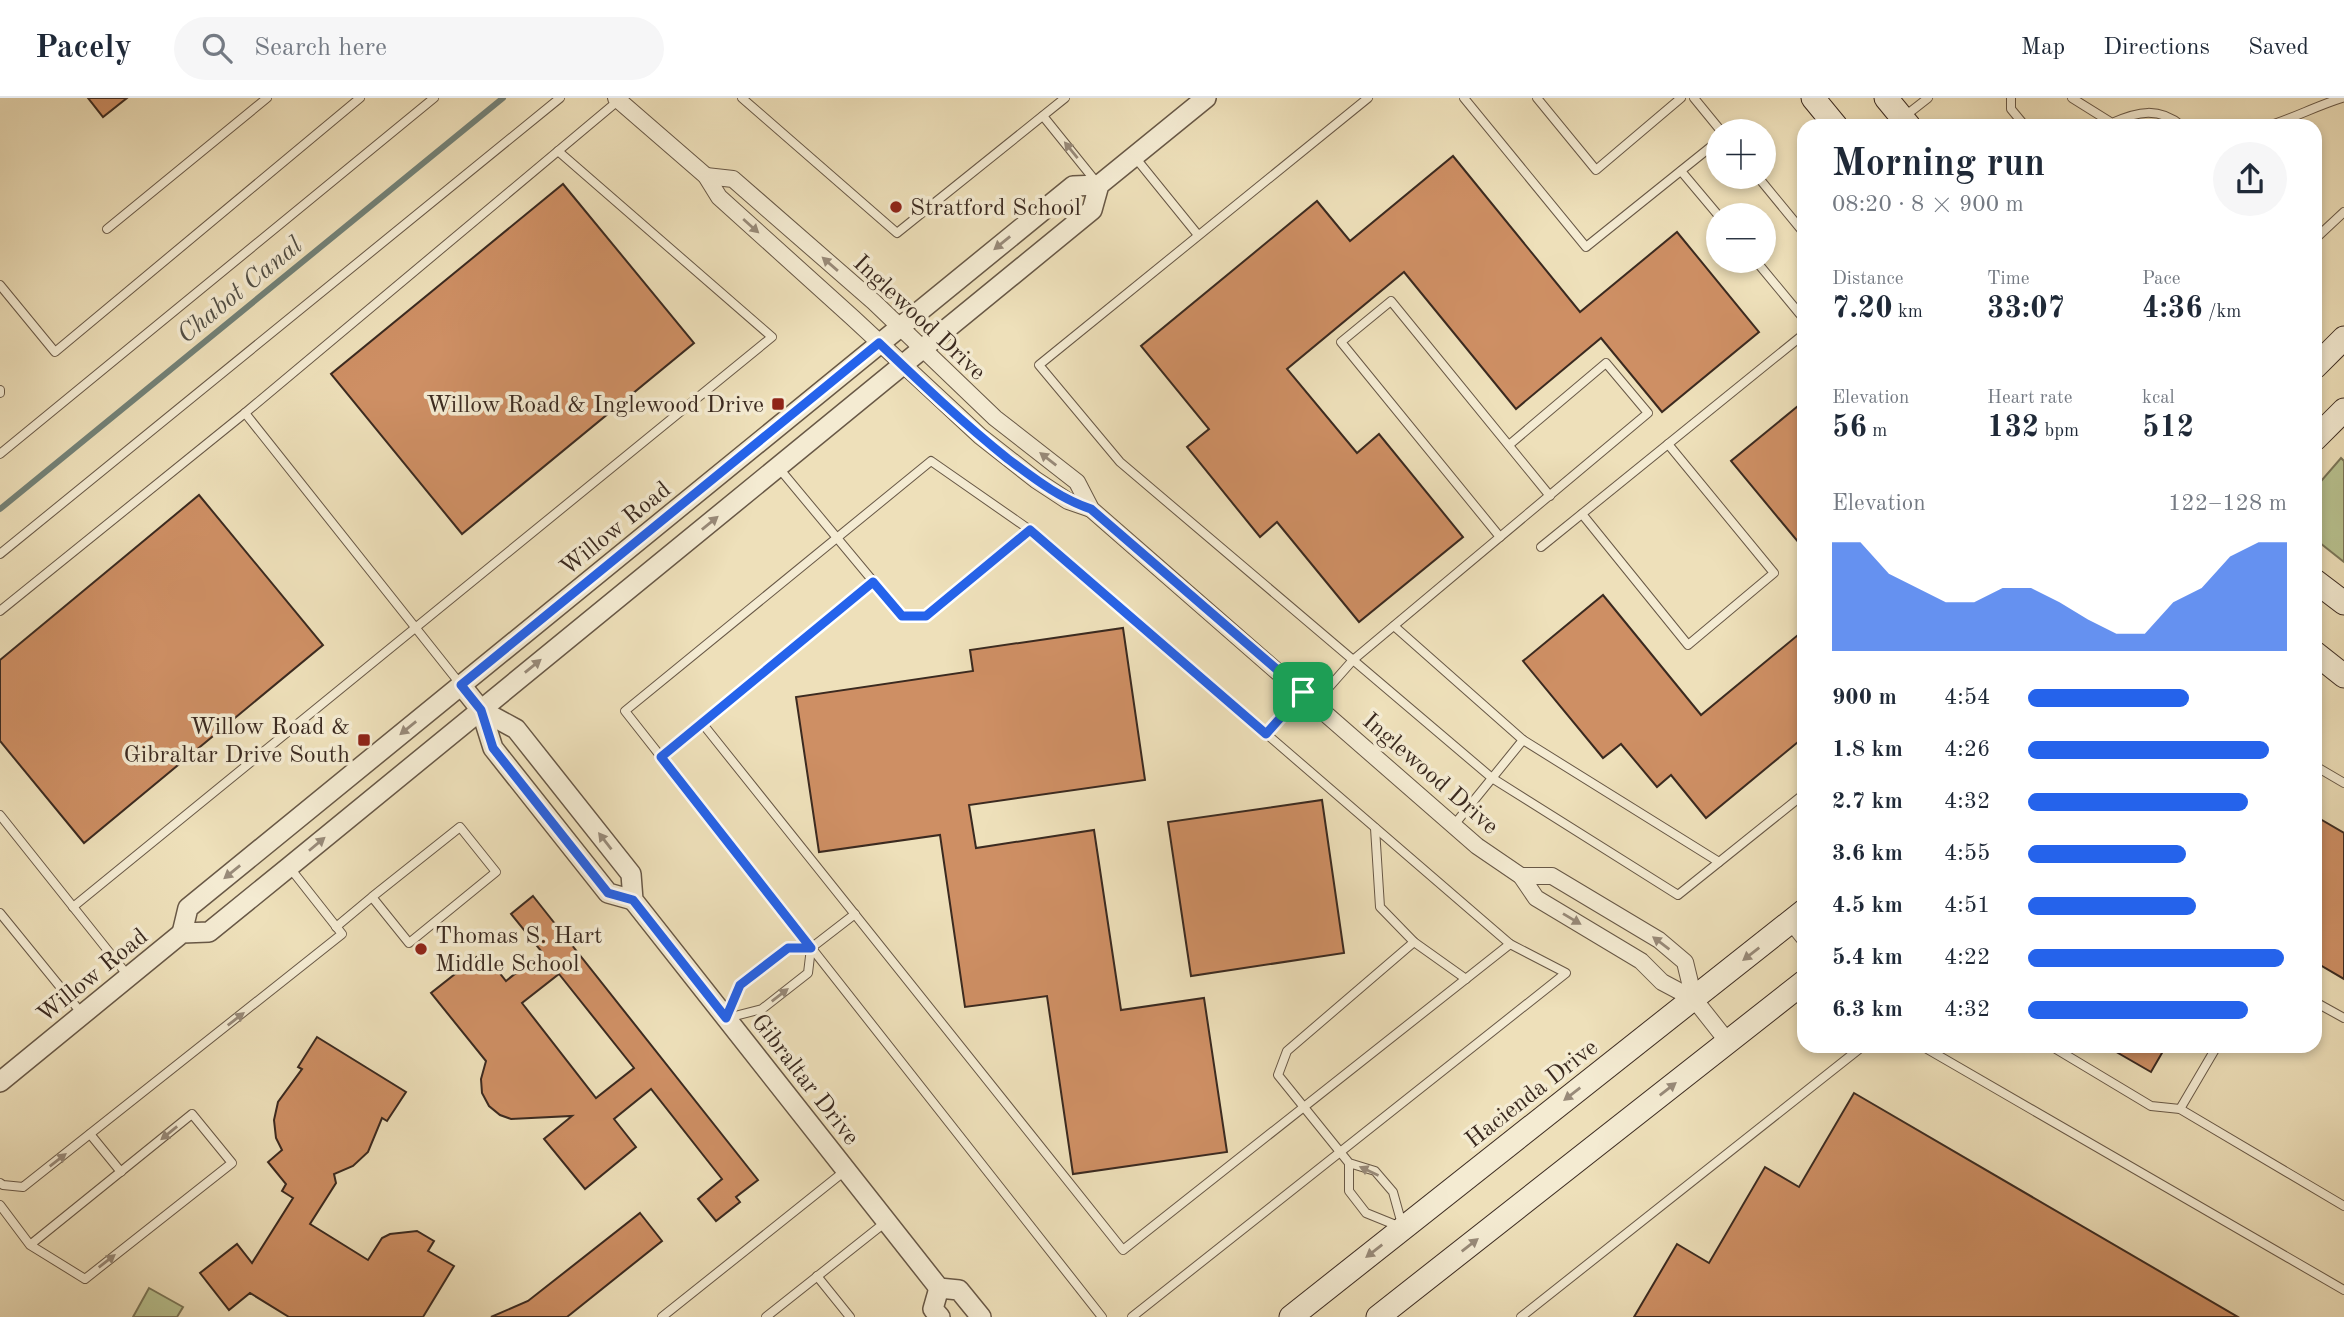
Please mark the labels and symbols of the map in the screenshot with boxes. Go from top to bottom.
one-way arrow [1064,142,1079,159]
place label: Stratford School [910,197,1081,221]
marker: Stratford School [888,199,904,215]
one-way arrow [742,218,760,234]
water label: Chabot Canal [173,232,308,349]
one-way arrow [993,236,1011,251]
street label: Inglewood Drive [848,251,989,386]
one-way arrow [821,256,839,272]
place label: Willow Road & Inglewood Drive [426,394,764,418]
marker: Willow Road & Inglewood Drive [770,396,786,412]
one-way arrow [1039,451,1057,466]
street label: Willow Road [556,478,676,581]
one-way arrow [700,515,718,530]
one-way arrow [524,659,542,674]
pin [1273,662,1333,722]
street label: Inglewood Drive [1357,709,1502,840]
place label: Willow Road & Gibraltar Drive South [124,716,350,768]
one-way arrow [399,720,417,735]
marker: Willow Road & Gibraltar Drive South [356,732,372,748]
one-way arrow [598,833,613,851]
one-way arrow [308,836,326,851]
one-way arrow [223,864,240,879]
one-way arrow [1562,913,1581,926]
street label: Willow Road [33,925,153,1028]
place label: Thomas S. Hart Middle School [435,925,602,977]
one-way arrow [1652,936,1670,950]
marker: Thomas S. Hart Middle School [413,941,429,957]
one-way arrow [1742,946,1760,961]
one-way arrow [771,987,789,1002]
street label: Gibraltar Drive [746,1010,863,1150]
one-way arrow [226,1011,244,1026]
street label: Hacienda Drive [1462,1036,1603,1153]
one-way arrow [1659,1081,1677,1096]
one-way arrow [1564,1087,1582,1102]
one-way arrow [161,1125,178,1140]
one-way arrow [49,1153,66,1168]
one-way arrow [1359,1165,1379,1177]
one-way arrow [1461,1237,1479,1252]
one-way arrow [1366,1243,1384,1258]
one-way arrow [98,1254,116,1269]

